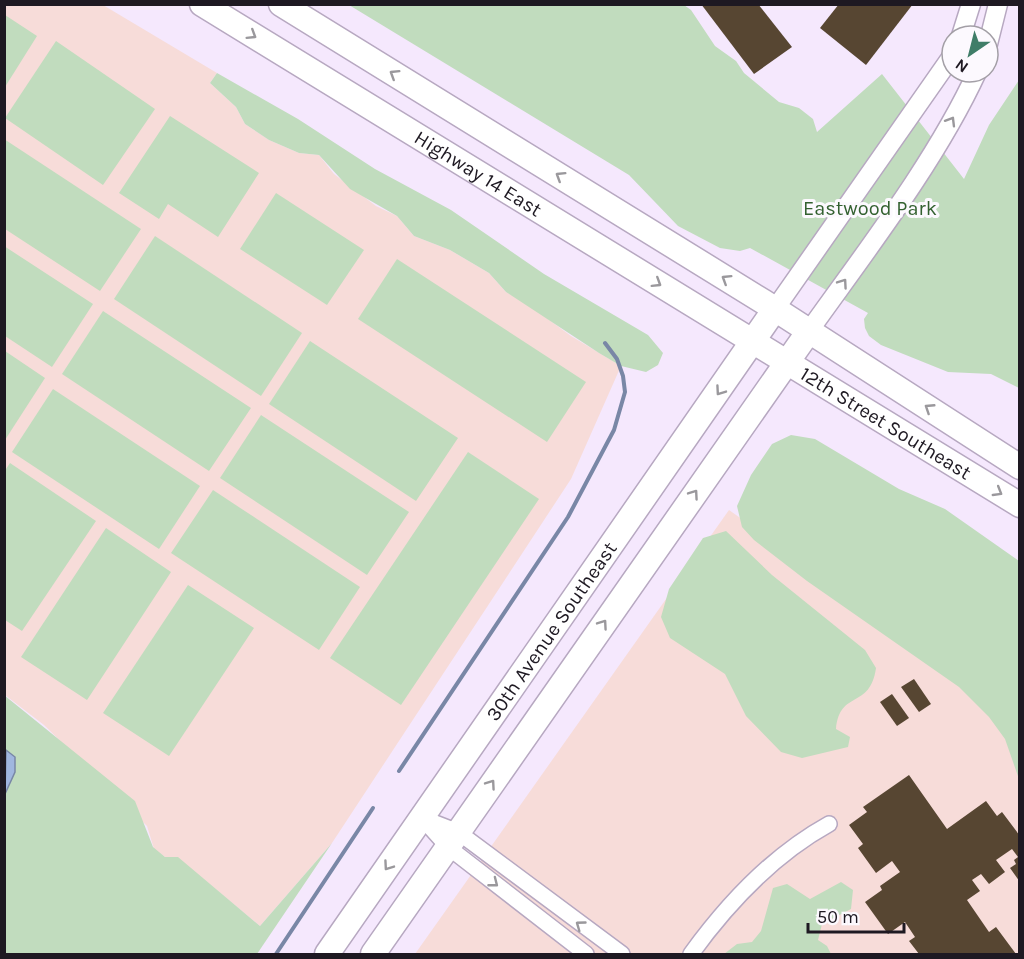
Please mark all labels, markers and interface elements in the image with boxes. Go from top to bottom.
north arrow [940,24,1000,84]
one-way arrow [246,28,256,40]
text: N [952,55,972,77]
one-way arrow [390,70,400,82]
one-way arrow [944,117,955,127]
street label: Highway 14 East [410,126,546,222]
one-way arrow [556,172,566,184]
park label: Eastwood Park [803,197,937,220]
one-way arrow [722,274,732,286]
one-way arrow [651,275,661,287]
one-way arrow [835,279,846,290]
street label: 12th Street Southeast [796,362,976,485]
one-way arrow [716,384,727,395]
one-way arrow [924,405,935,416]
one-way arrow [992,484,1002,496]
one-way arrow [687,489,698,500]
street label: 30th Avenue Southeast [481,537,622,725]
one-way arrow [596,620,607,631]
one-way arrow [484,780,495,791]
one-way arrow [384,859,395,870]
one-way arrow [487,876,498,887]
scale bar [808,896,904,934]
text: 50 m [817,906,859,928]
one-way arrow [575,921,586,932]

